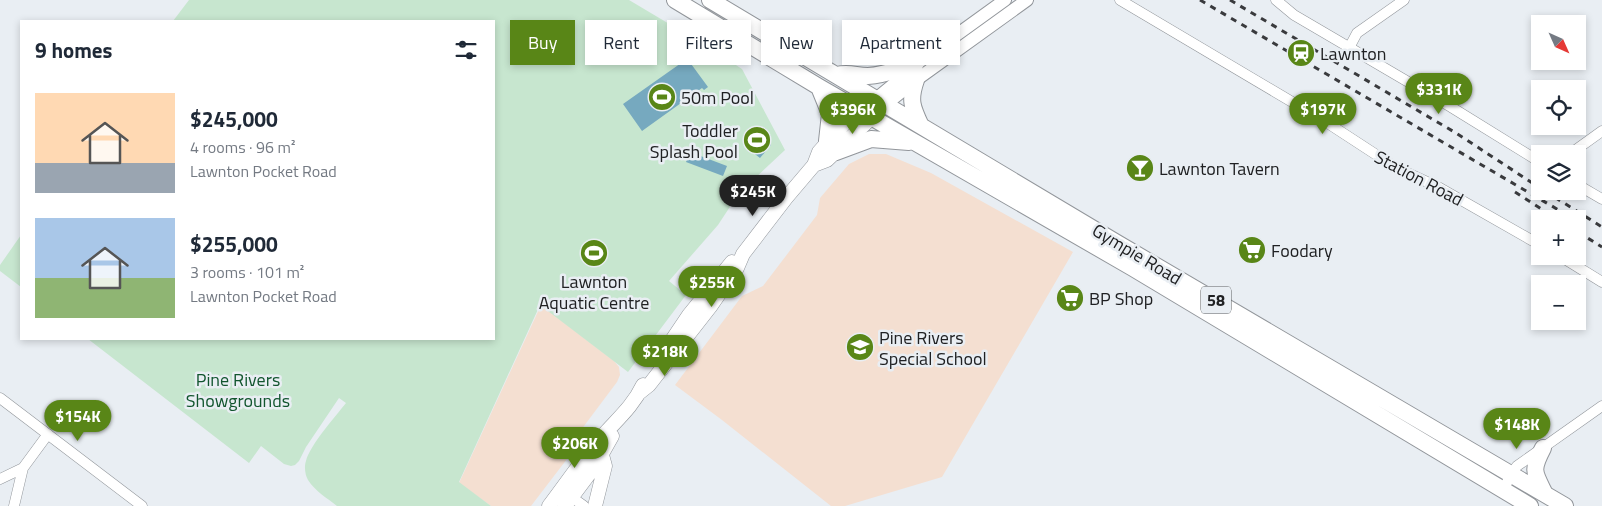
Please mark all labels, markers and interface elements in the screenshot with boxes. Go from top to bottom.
north arrow [1531,15,1586,70]
map controls [1531,15,1586,330]
chip: Buy [510,20,575,65]
chip: Rent [585,20,657,65]
chip: Filters [667,20,751,65]
chip: New [761,20,832,65]
chip: Apartment [842,20,960,65]
text: 9 homes [35,34,112,66]
icon: filters [452,36,480,64]
station icon: Lawnton [1286,38,1316,68]
place label: Lawnton [1320,40,1386,67]
pin: $331K [1404,72,1474,115]
text: $331K [1416,77,1462,101]
button: locate [1531,80,1586,135]
sports icon: 50m Pool [647,82,677,112]
place label: 50m Pool [681,84,754,111]
pin: $396K [818,92,888,135]
pin: $197K [1288,92,1358,135]
text: $396K [830,97,876,121]
text: $197K [1300,97,1346,121]
text: $245,000 [190,103,278,135]
icon: home [75,113,135,173]
place label: Toddler Splash Pool [650,117,738,165]
sports icon: Toddler Splash Pool [742,125,772,155]
text: 4 rooms · 96 m² [190,135,295,159]
street label: Station Road [1370,143,1468,213]
button: layers [1531,145,1586,200]
bar icon: Lawnton Tavern [1125,153,1155,183]
place label: Lawnton Tavern [1159,155,1280,182]
text: Lawnton Pocket Road [190,159,337,183]
pin: $245K [718,174,788,217]
text: $245K [730,179,776,203]
button: + [1531,210,1586,265]
street label: Gympie Road [1087,217,1187,291]
text: $255,000 [190,228,278,260]
supermarket icon: Foodary [1237,235,1267,265]
place label: Foodary [1271,237,1333,264]
icon: home [75,238,135,298]
sports icon: Lawnton Aquatic Centre [579,238,609,268]
text: 3 rooms · 101 m² [190,260,304,284]
pin: $255K [677,266,747,308]
place label: Lawnton Aquatic Centre [539,268,649,316]
text: $255K [689,270,735,294]
button: − [1531,275,1586,330]
supermarket icon: BP Shop [1055,283,1085,313]
text: Lawnton Pocket Road [190,284,337,308]
place label: BP Shop [1089,285,1153,312]
road number: 58 [1201,286,1231,314]
place label: Pine Rivers Special School [879,324,987,372]
school or university icon: Pine Rivers Special School [845,332,875,362]
pin: $218K [630,334,700,377]
text: $218K [642,339,688,363]
park label: Pine Rivers Showgrounds [186,366,290,414]
pin: $154K [43,400,113,442]
text: $154K [55,404,101,428]
pin: $148K [1482,408,1552,450]
text: $148K [1494,412,1540,436]
pin: $206K [540,426,610,469]
text: $206K [552,431,598,455]

